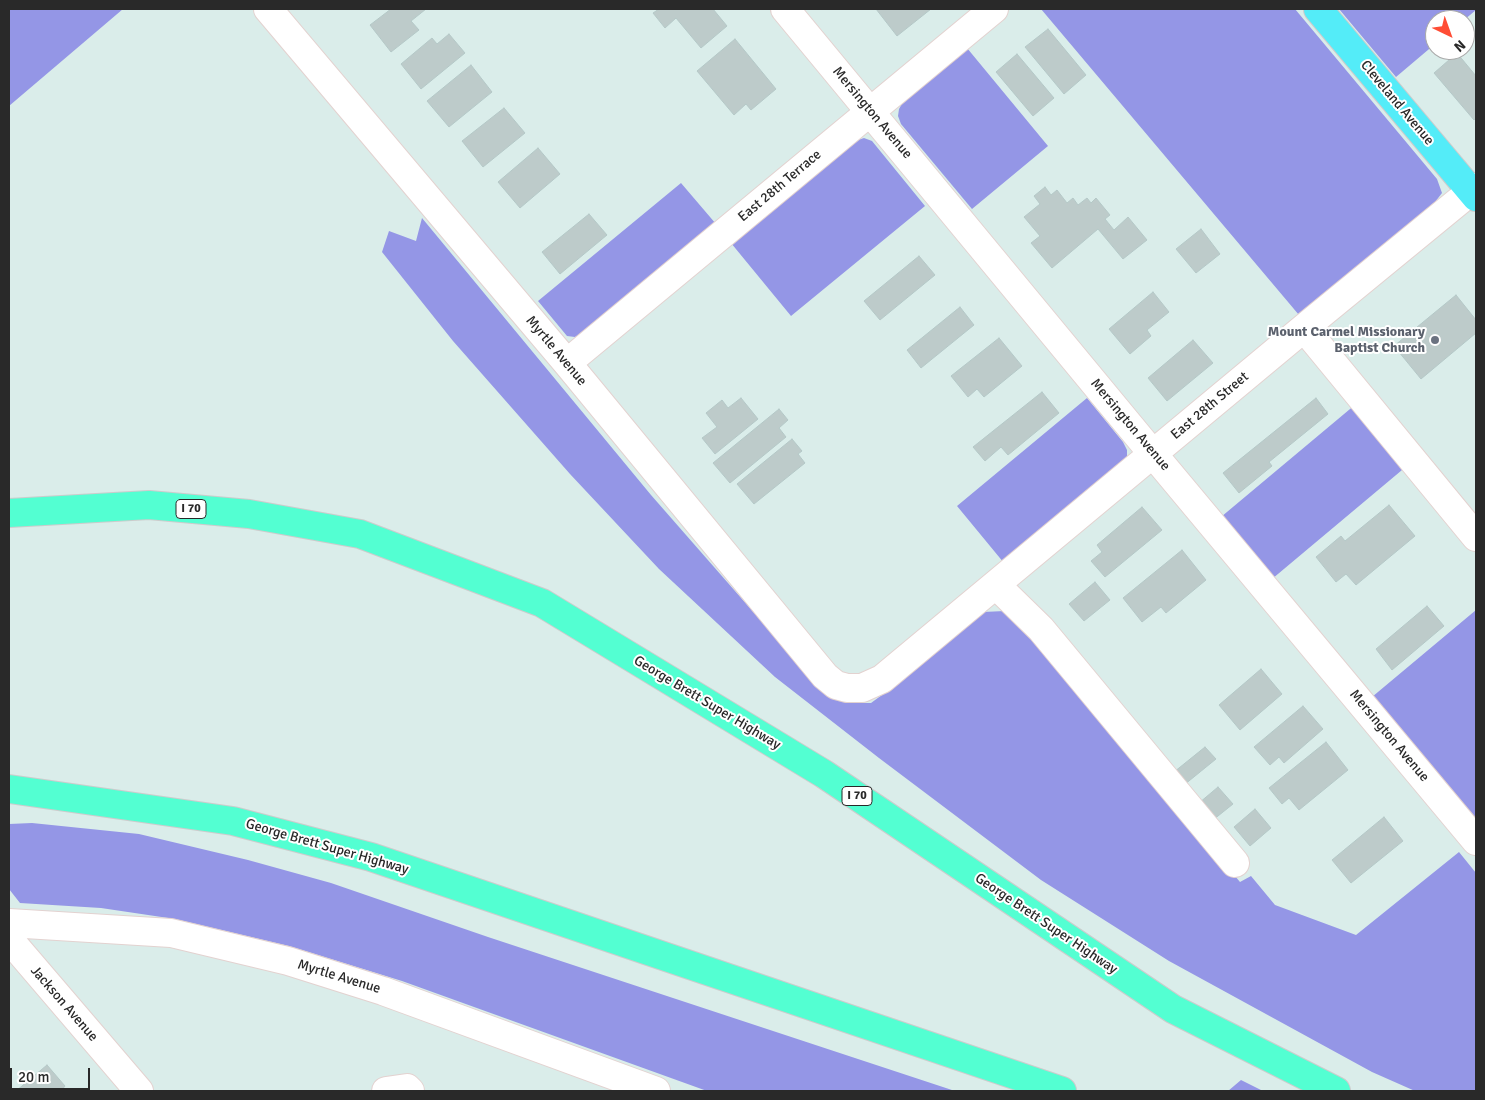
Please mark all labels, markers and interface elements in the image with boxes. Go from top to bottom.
north arrow [1425,10,1475,60]
text: N [1450,36,1469,55]
street label: Cleveland Avenue [1357,57,1437,149]
street label: Mersington Avenue [829,64,915,162]
street label: East 28th Terrace [735,146,825,226]
street label: Myrtle Avenue [522,313,590,389]
place label: Mount Carmel Missionary Baptist Church [1268,324,1425,357]
marker: Mount Carmel Missionary Baptist Church [1429,334,1441,346]
street label: East 28th Street [1168,369,1252,443]
street label: Mersington Avenue [1087,376,1173,474]
road number: I 70 [176,499,206,518]
street label: George Brett Super Highway [630,652,784,754]
street label: Mersington Avenue [1346,687,1432,785]
road number: I 70 [842,786,872,806]
street label: George Brett Super Highway [244,816,410,878]
street label: George Brett Super Highway [971,870,1121,978]
street label: Myrtle Avenue [295,956,383,998]
street label: Jackson Avenue [27,963,101,1045]
scale bar [12,1058,92,1090]
text: 20 m [18,1068,49,1086]

